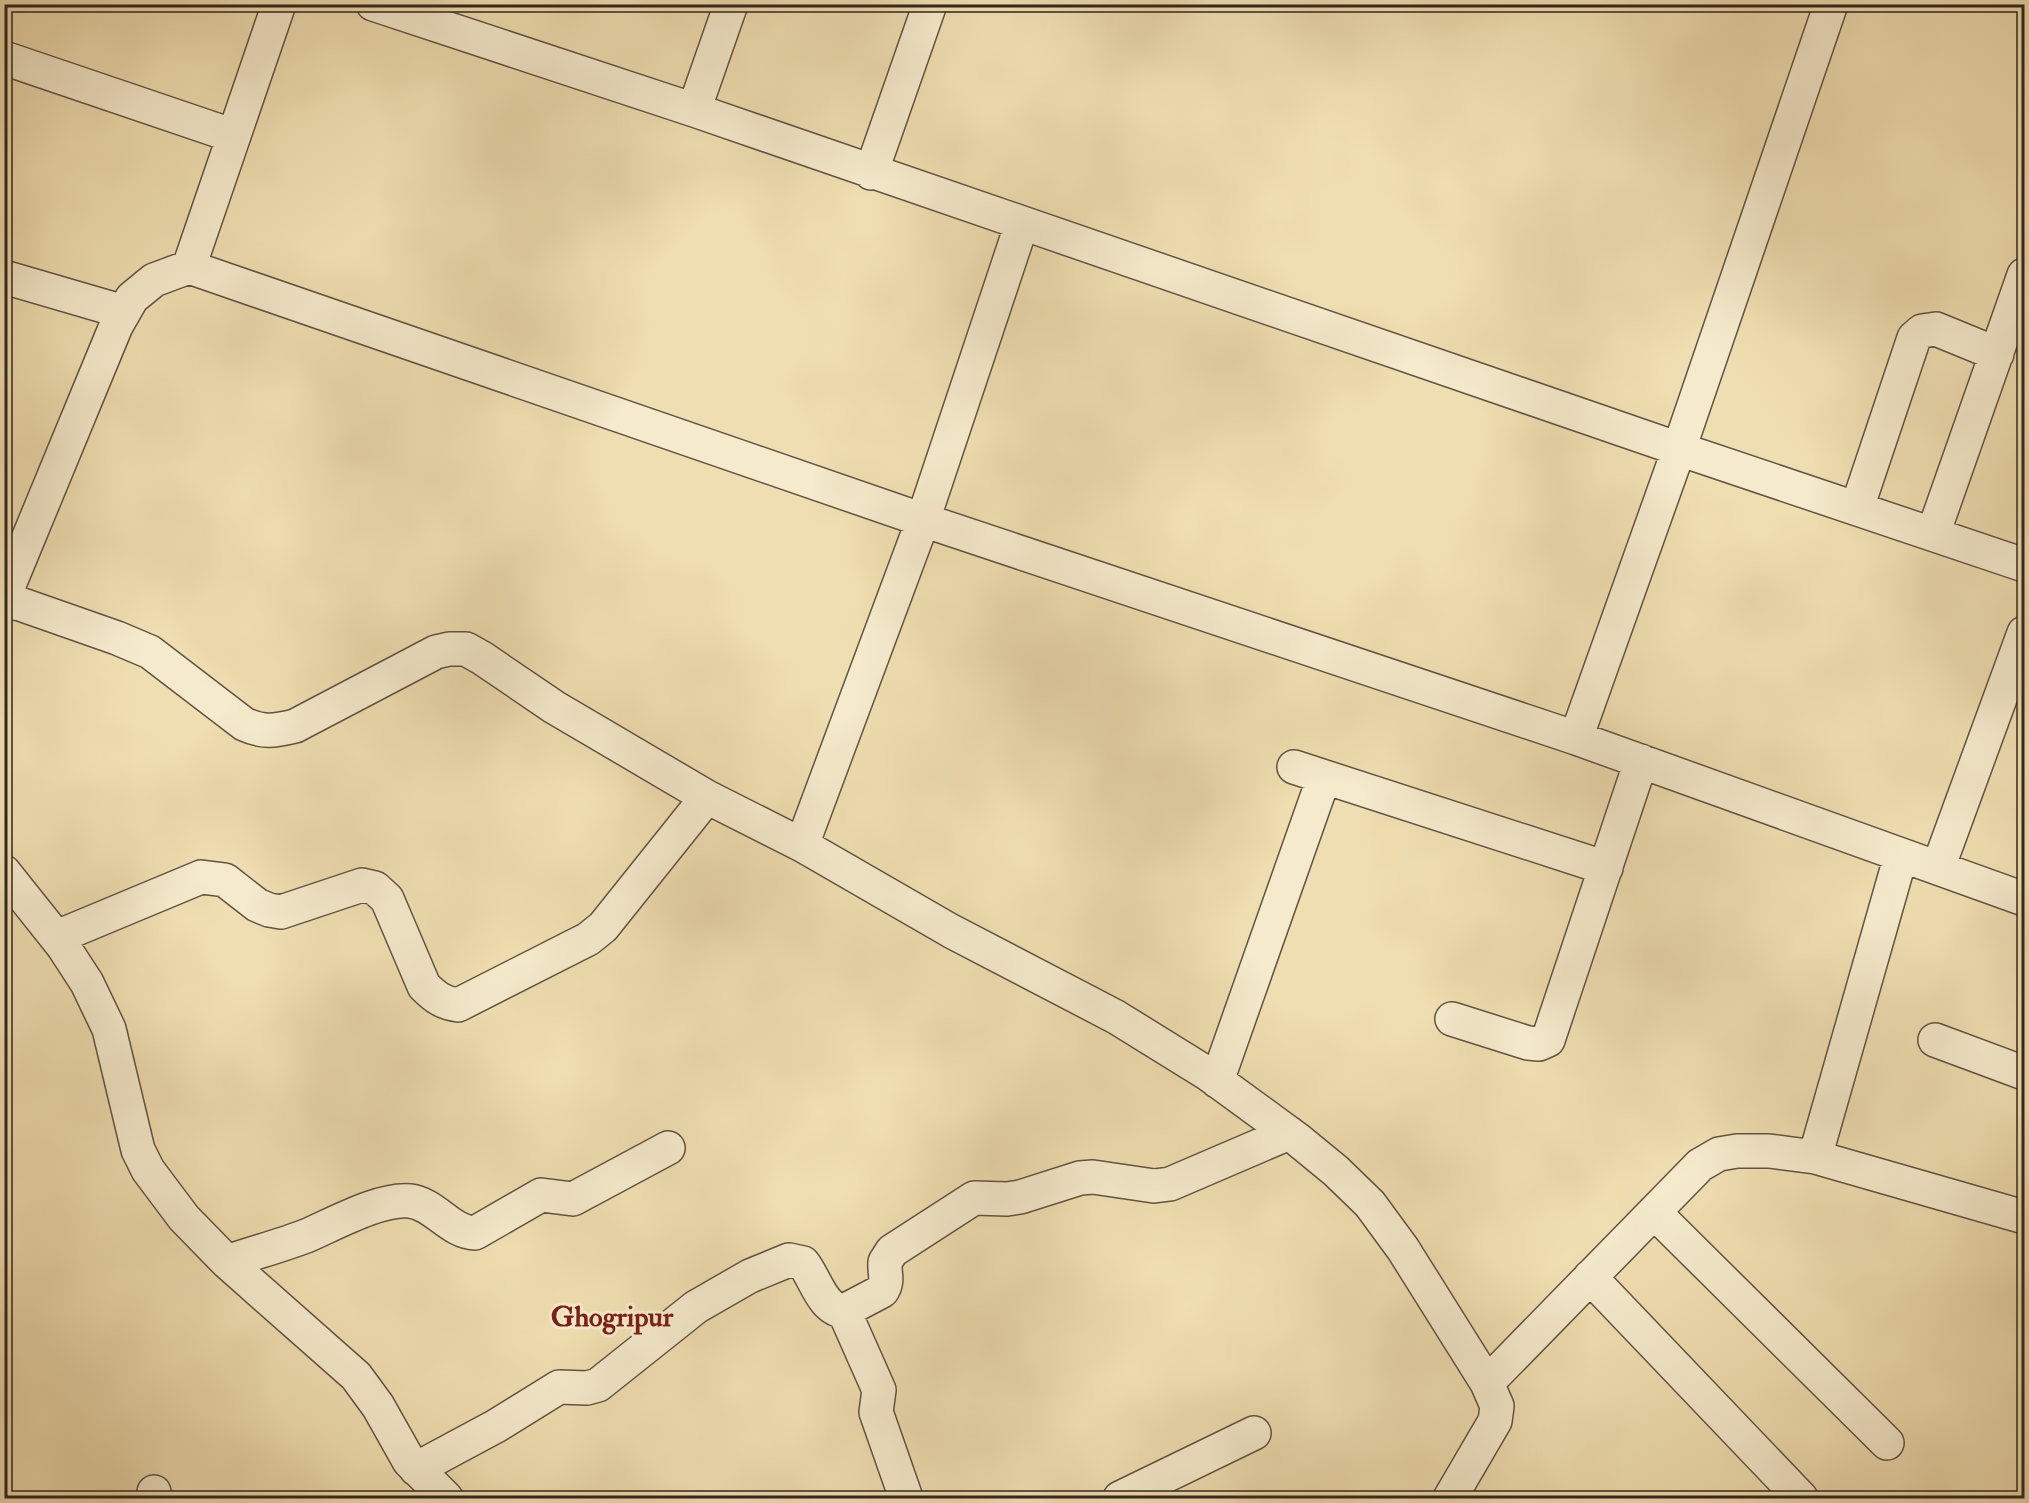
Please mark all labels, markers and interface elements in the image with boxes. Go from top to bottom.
district label: Ghogripur [551,1300,674,1335]

